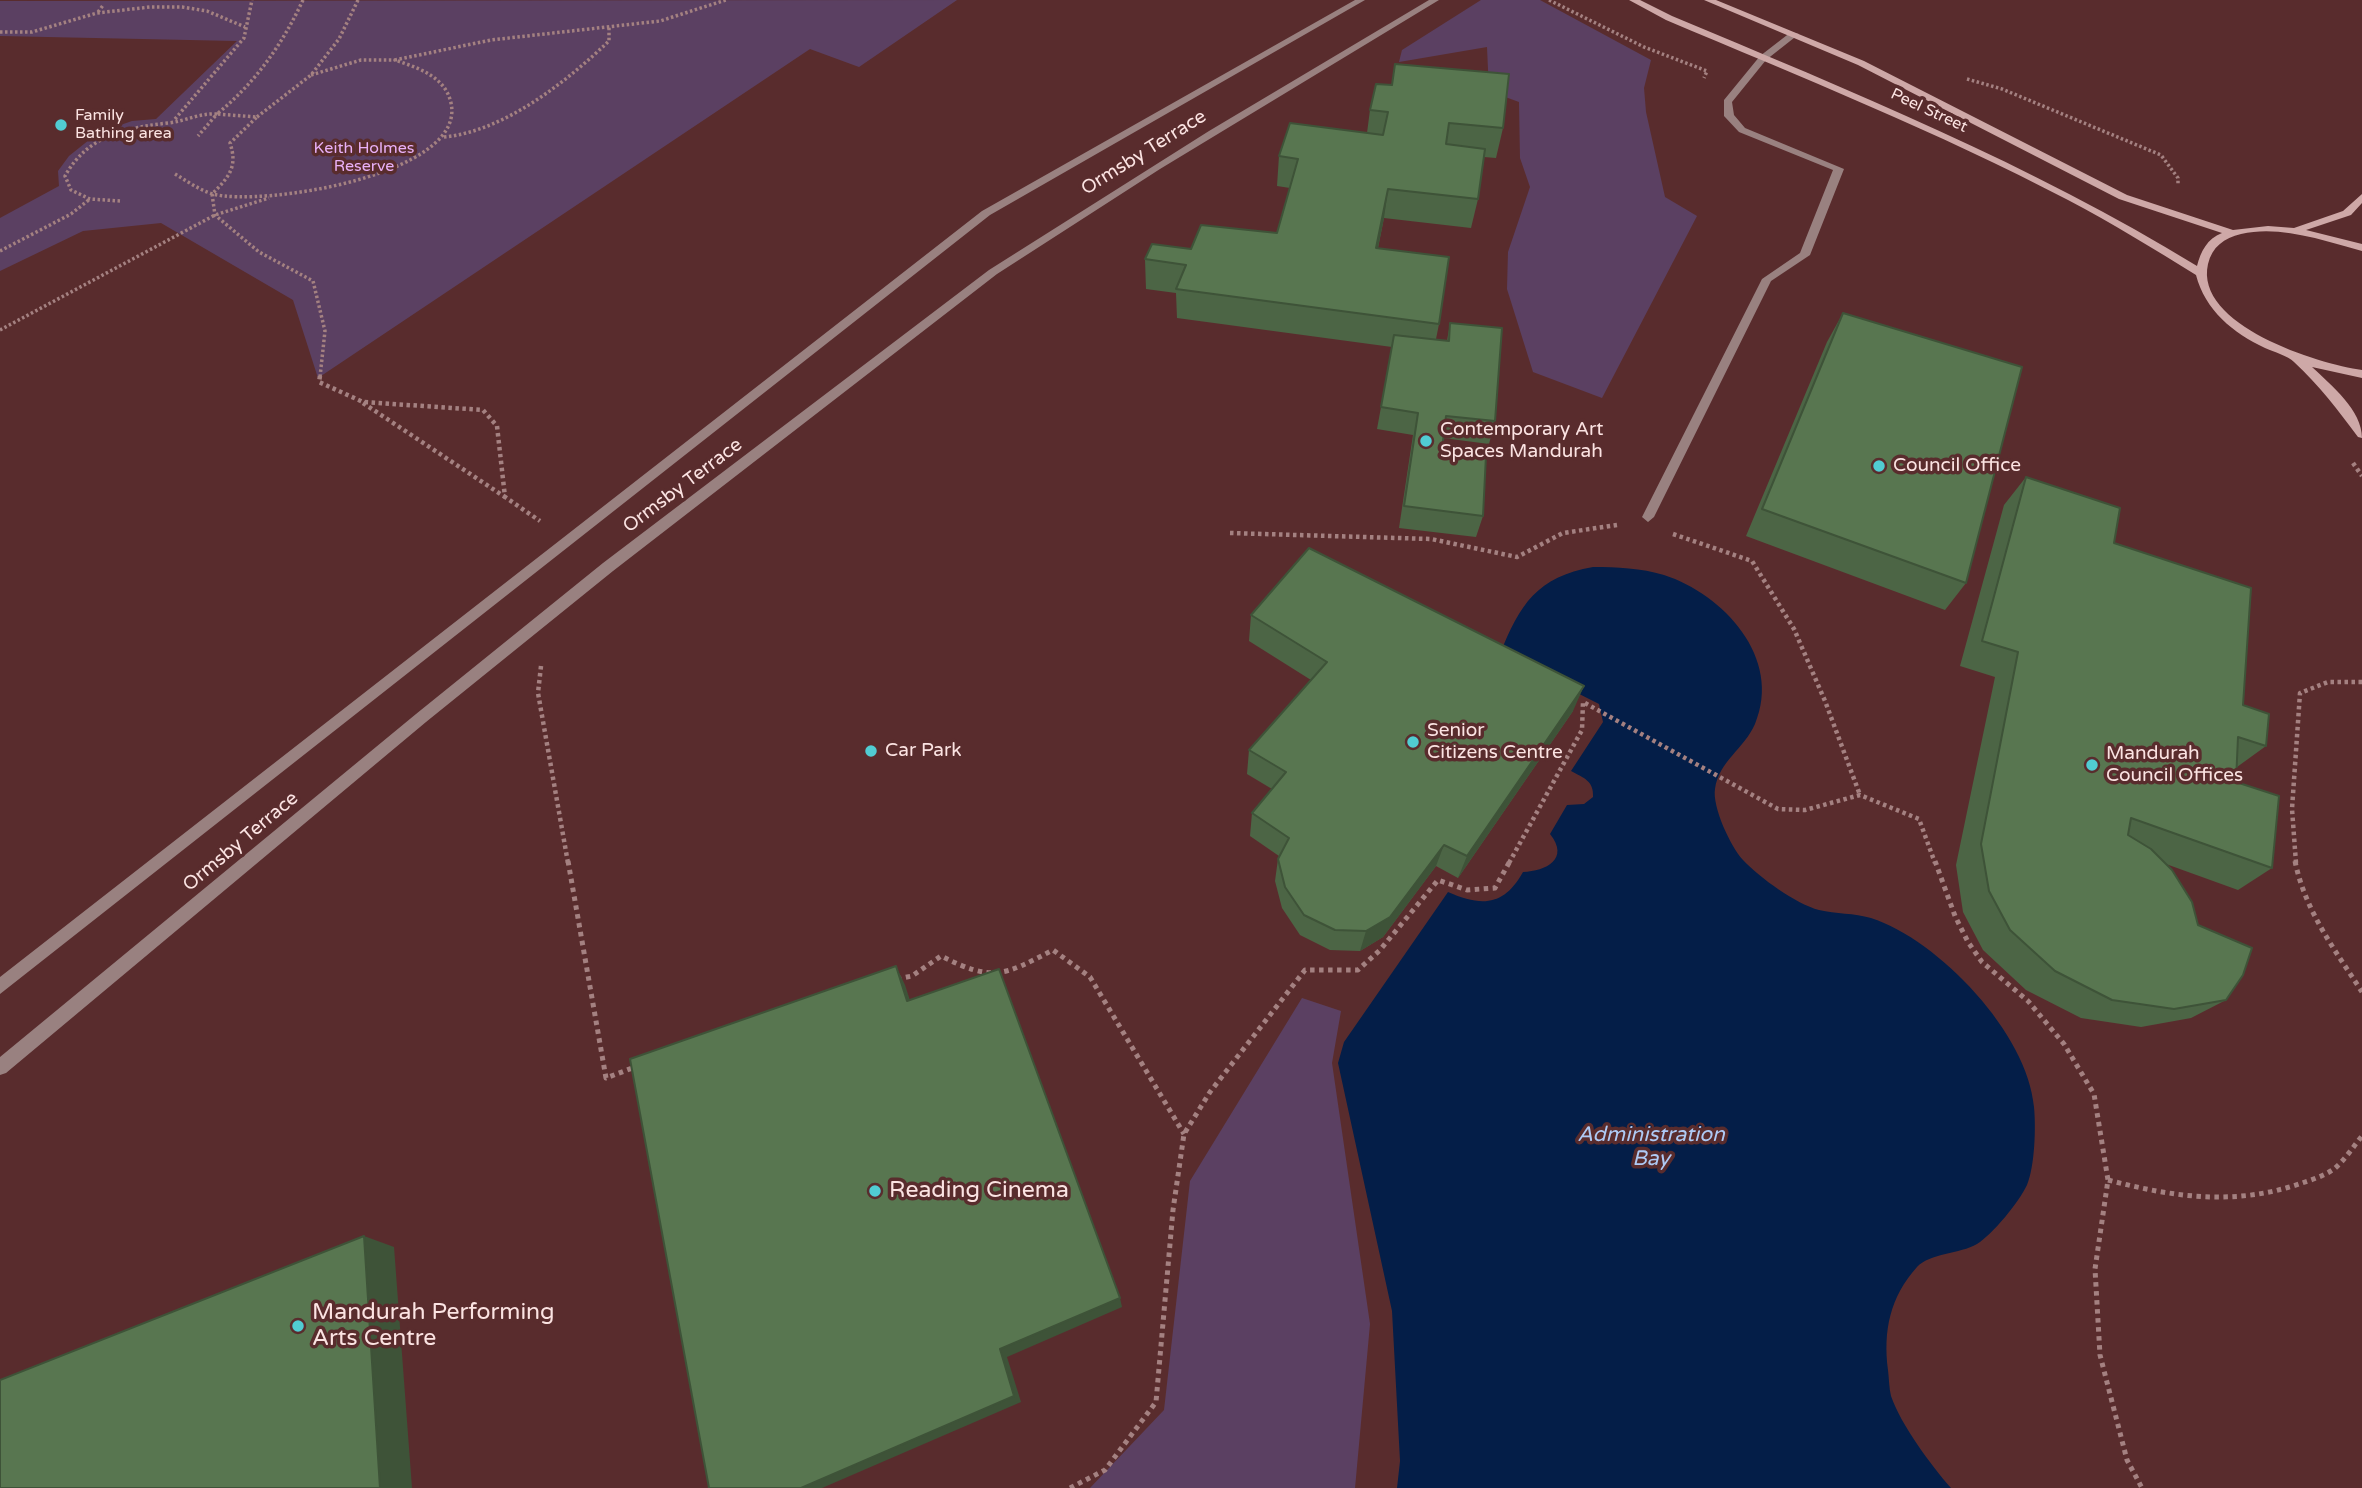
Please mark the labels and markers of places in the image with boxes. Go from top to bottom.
place label: Family Bathing area [75,106,172,144]
marker: Family Bathing area [53,117,69,133]
place label: Contemporary Art Spaces Mandurah [1440,419,1604,463]
marker: Contemporary Art Spaces Mandurah [1418,433,1434,449]
place label: Council Office [1893,455,2021,477]
marker: Council Office [1871,458,1887,474]
place label: Senior Citizens Centre [1427,720,1563,764]
marker: Senior Citizens Centre [1405,734,1421,750]
place label: Car Park [885,740,962,762]
marker: Car Park [863,743,879,759]
place label: Mandurah Council Offices [2106,743,2243,787]
marker: Mandurah Council Offices [2084,757,2100,773]
place label: Reading Cinema [889,1177,1069,1205]
marker: Reading Cinema [867,1183,883,1199]
place label: Mandurah Performing Arts Centre [312,1299,555,1353]
marker: Mandurah Performing Arts Centre [290,1318,306,1334]

